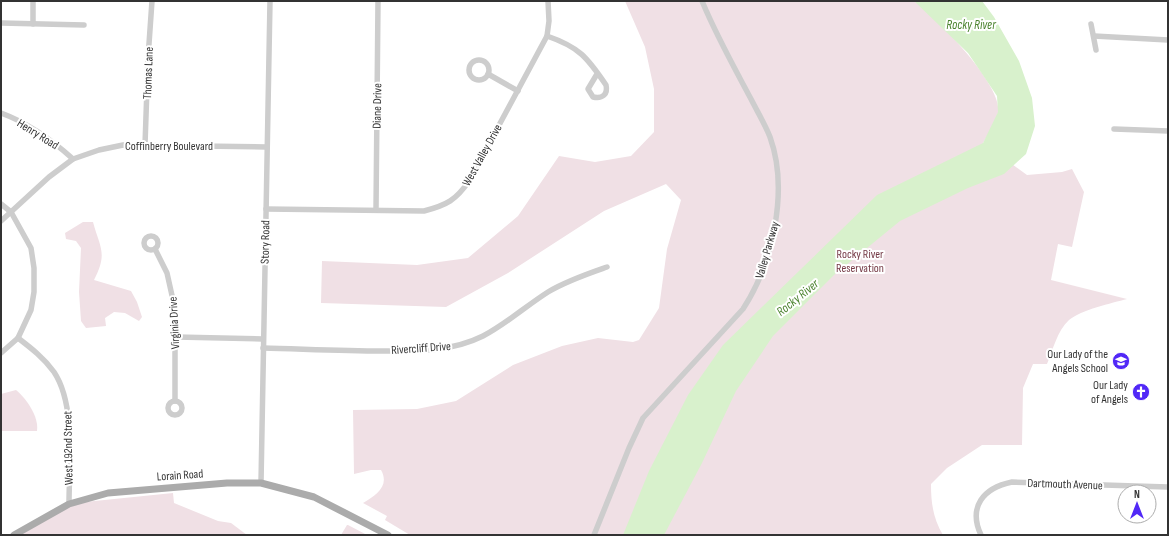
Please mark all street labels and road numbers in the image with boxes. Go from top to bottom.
street label: Thomas Lane [140,46,157,99]
street label: Diane Drive [370,83,385,129]
street label: Henry Road [14,116,61,153]
street label: West Valley Drive [459,121,506,189]
street label: Coffinberry Boulevard [125,139,213,154]
street label: Valley Parkway [752,219,783,280]
street label: Story Road [258,220,273,264]
street label: Virginia Drive [166,296,183,350]
street label: Rivercliff Drive [391,339,451,358]
street label: West 192nd Street [60,410,77,485]
street label: Lorain Road [156,466,204,485]
street label: Dartmouth Avenue [1027,476,1103,493]

